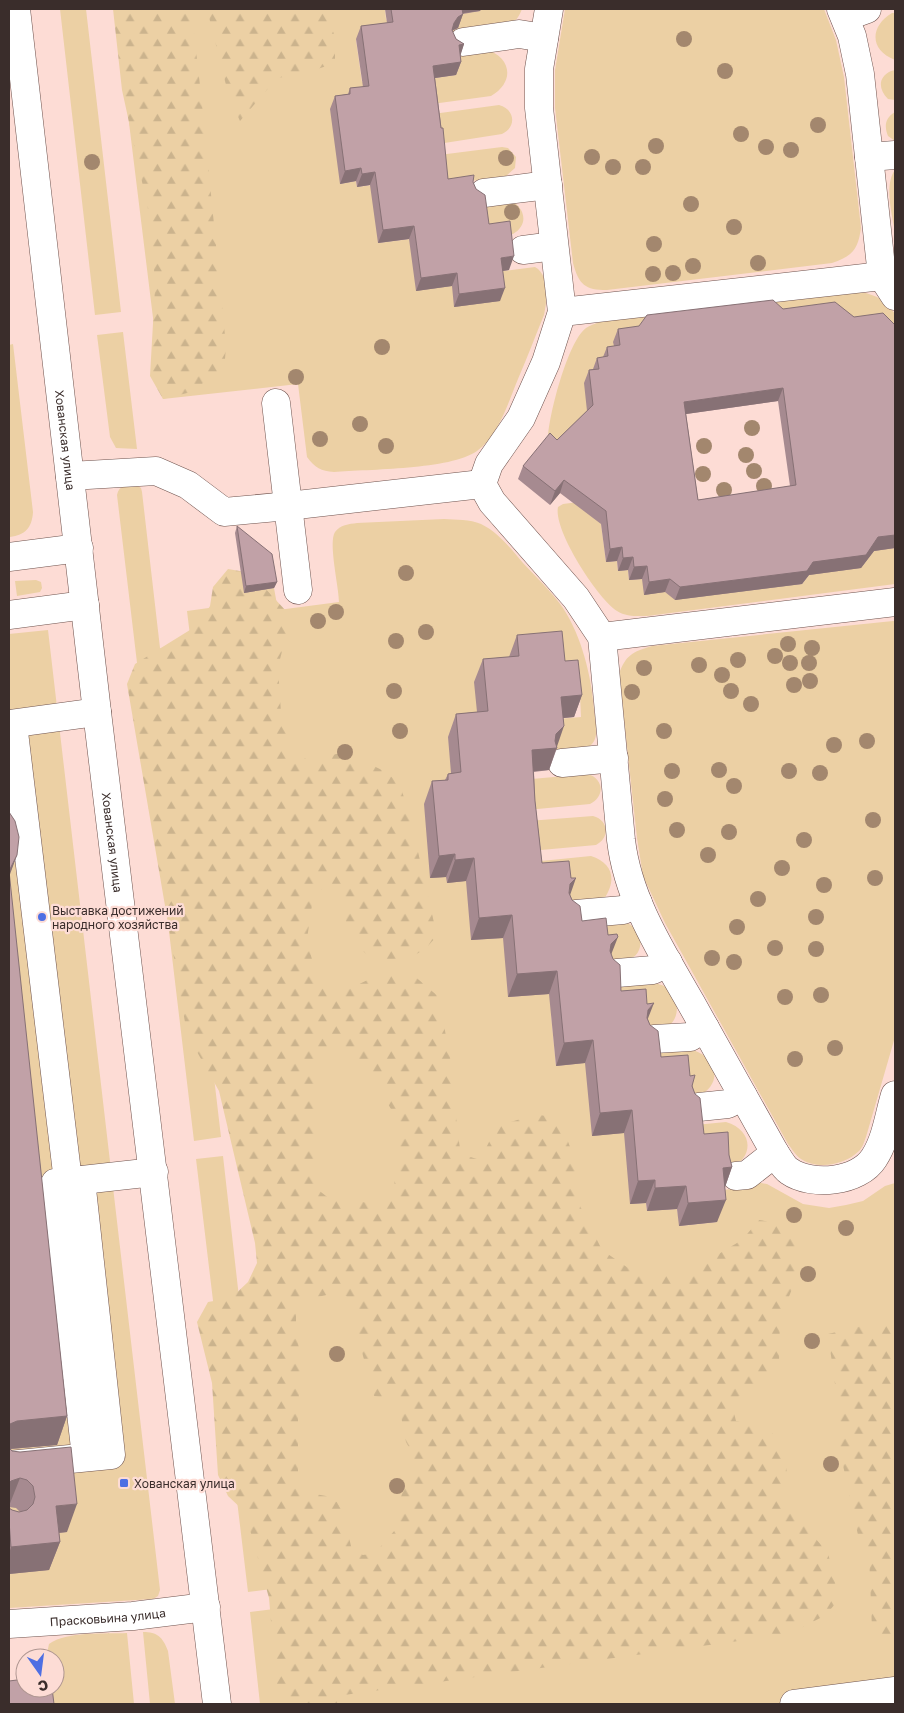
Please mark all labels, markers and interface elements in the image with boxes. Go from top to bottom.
street label: Хованская улица [52,389,79,491]
street label: Хованская улица [99,791,126,893]
place label: Выставка достижений народного хозяйства [52,903,184,932]
marker: Выставка достижений народного хозяйства [36,911,48,923]
place label: Хованская улица [134,1476,235,1491]
marker: Хованская улица [118,1477,130,1489]
street label: Прасковьина улица [49,1605,167,1629]
north arrow [15,1648,65,1698]
text: С [36,1677,50,1696]

